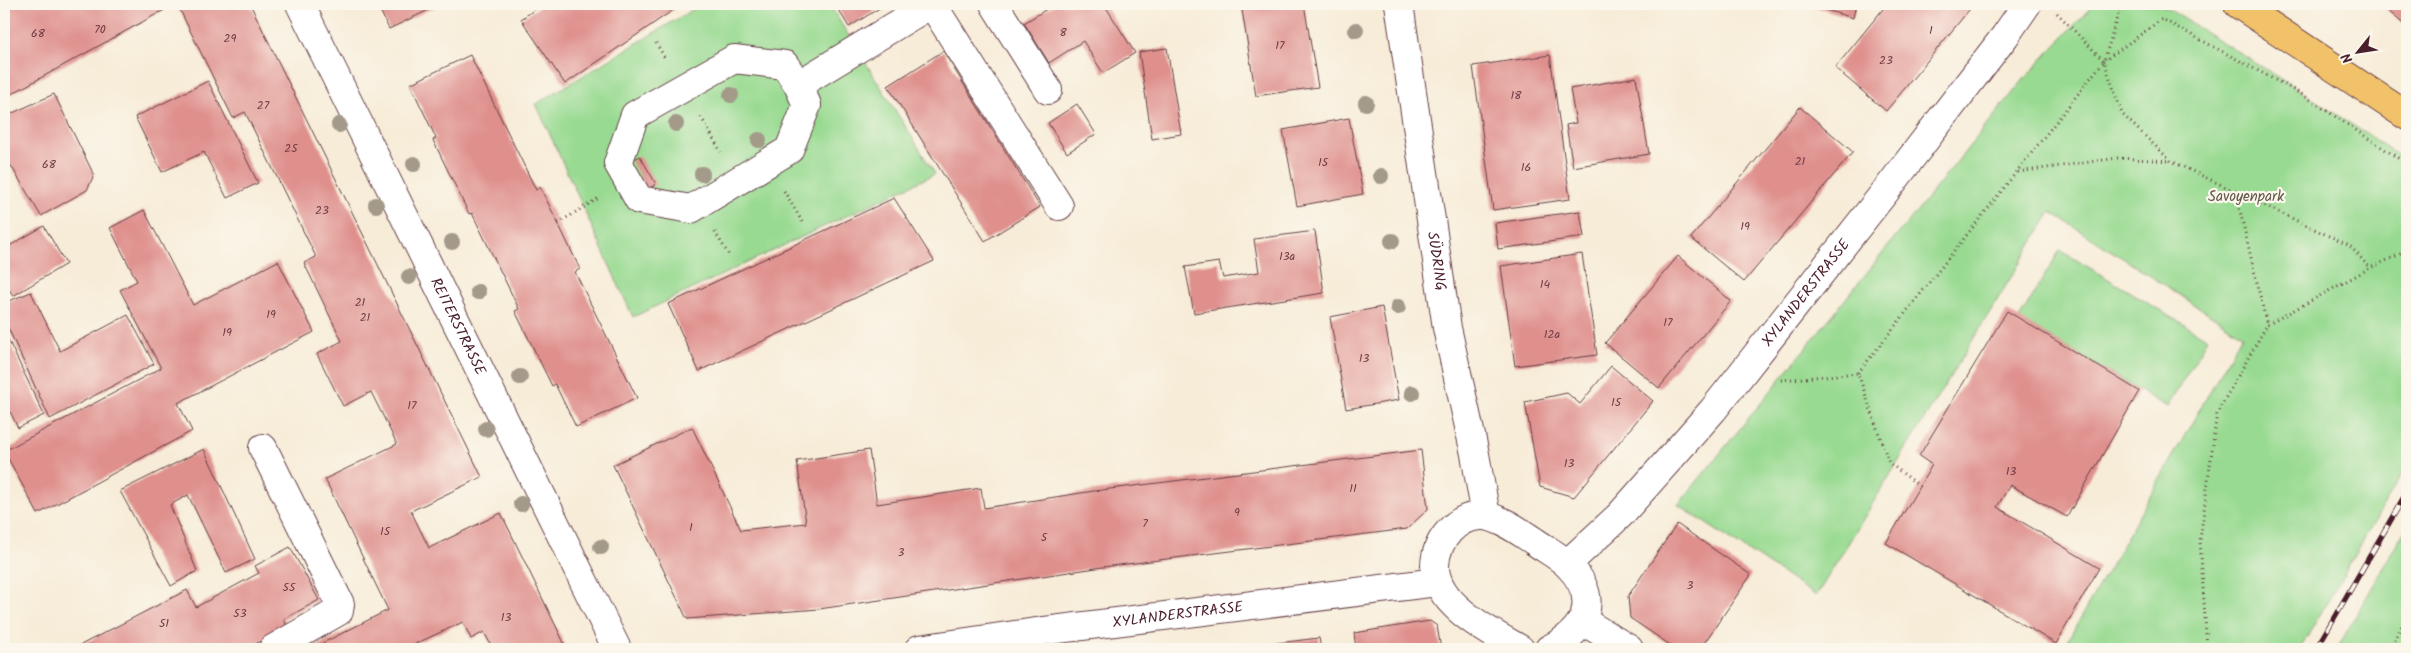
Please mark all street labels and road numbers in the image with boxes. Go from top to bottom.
street label: SÜDRING [1420,230,1452,292]
street label: XYLANDERSTRASSE [1756,233,1857,352]
street label: REITERSTRASSE [423,274,492,381]
street label: XYLANDERSTRASSE [1111,595,1246,635]

